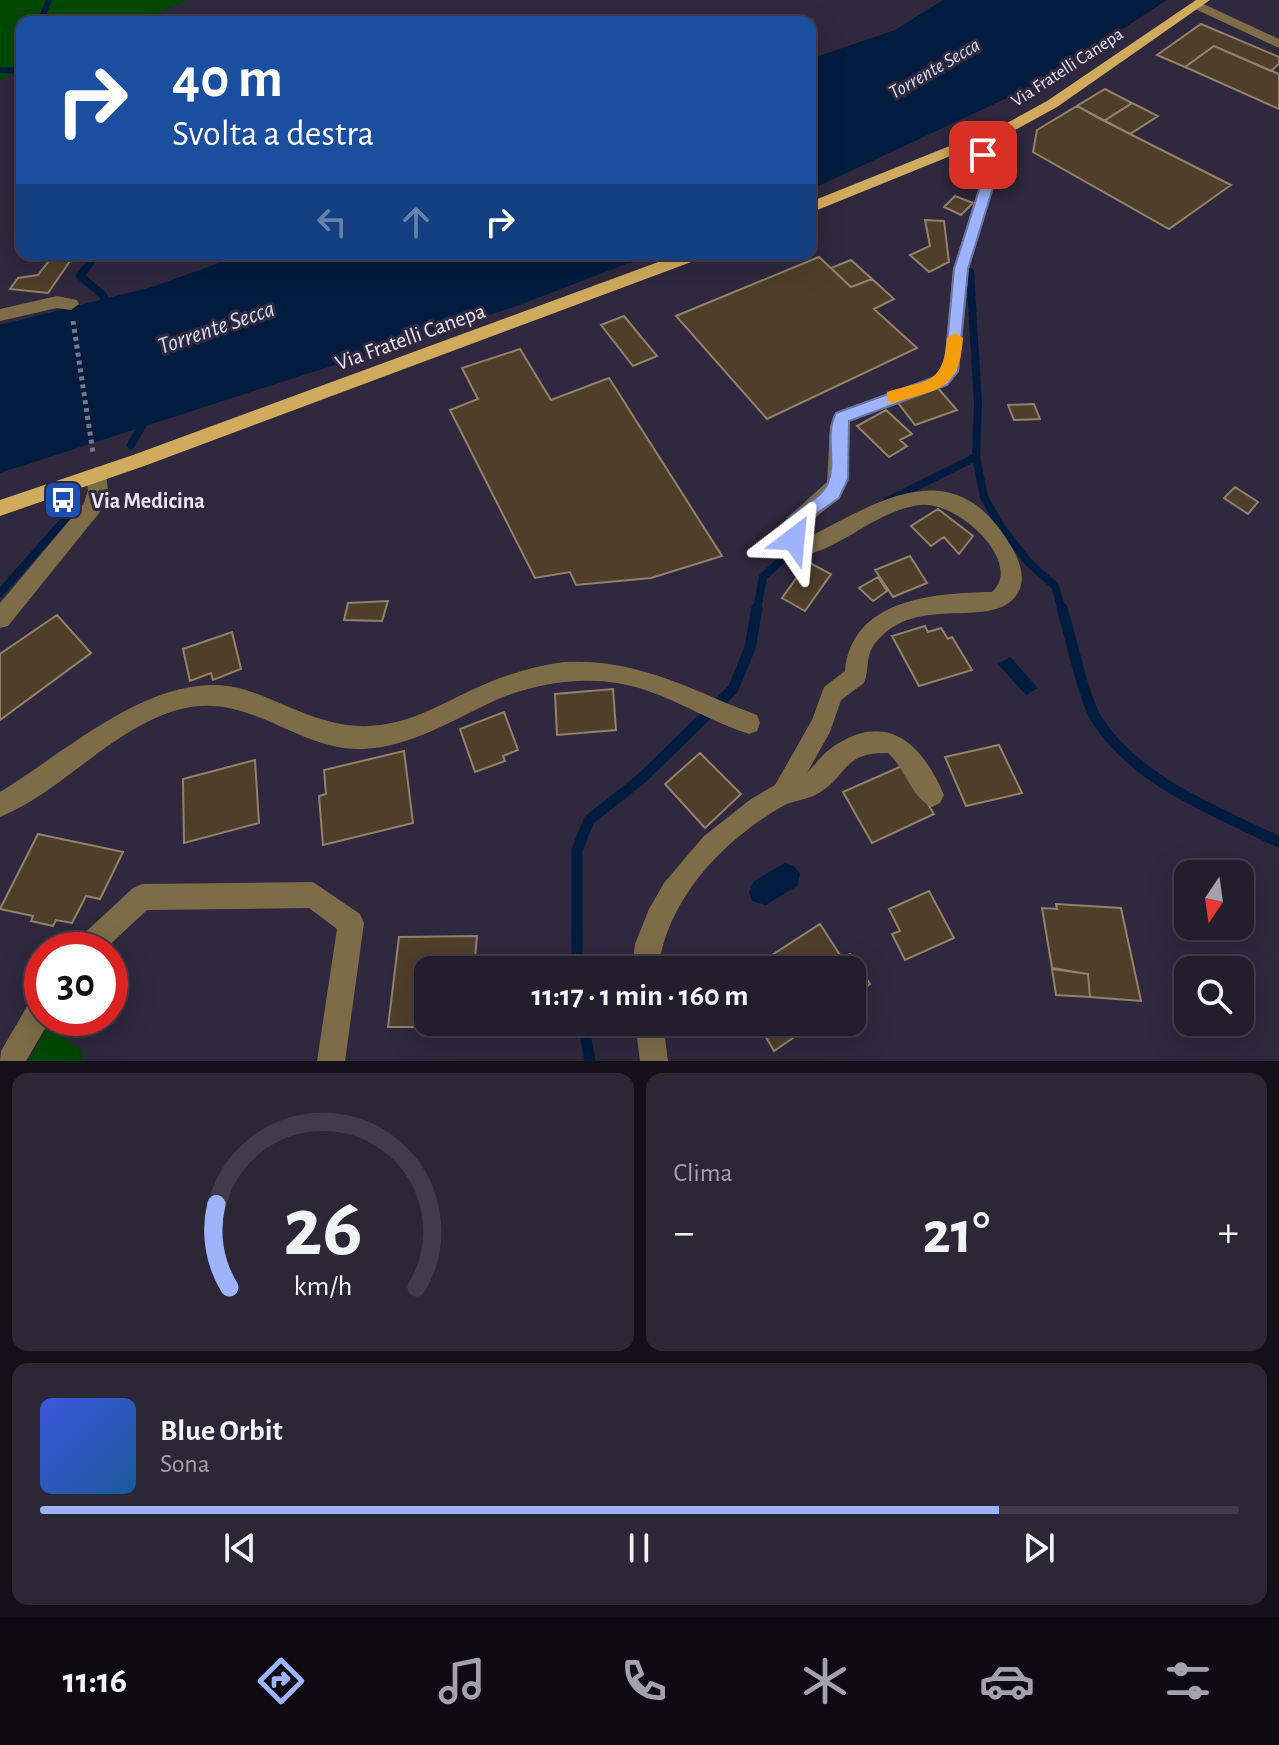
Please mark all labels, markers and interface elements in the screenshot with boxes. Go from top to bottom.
street label: Via Fratelli Canepa [1008,25,1127,111]
water label: Torrente Secca [886,35,983,103]
icon: right [40,48,144,152]
text: 40 m [172,51,283,107]
text: Svolta a destra [172,116,374,152]
pin [949,121,1017,189]
icon: arrive [961,133,1005,177]
icon: left [310,200,354,244]
icon: ahead [394,200,438,244]
icon: right [478,200,522,244]
water label: Torrente Secca [155,297,278,359]
street label: Via Fratelli Canepa [332,300,488,374]
bus stop icon: Via Medicina [42,479,84,521]
place label: Via Medicina [91,490,205,512]
position arrow [752,497,836,581]
north arrow [1174,860,1254,940]
map controls [1174,860,1254,1036]
speed limit sign: 30 [24,932,128,1036]
button: search [1174,956,1254,1036]
text: 11:17 · 1 min · 160 m [532,981,749,1011]
text: Clima [674,1160,733,1186]
text: 26 [283,1187,362,1271]
text: 21° [923,1204,990,1264]
text: − [674,1211,695,1255]
text: + [1218,1211,1239,1255]
text: km/h [293,1272,352,1301]
text: Blue Orbit [160,1416,283,1446]
text: Sona [160,1451,210,1477]
icon: previous [218,1526,262,1570]
icon: pause [617,1526,661,1570]
icon: next [1017,1526,1061,1570]
icon: directions [253,1653,309,1709]
icon: music [434,1653,490,1709]
icon: phone [616,1653,672,1709]
icon: climate [797,1653,853,1709]
icon: car [979,1653,1035,1709]
icon: filters [1160,1653,1216,1709]
text: 11:16 [63,1663,127,1699]

